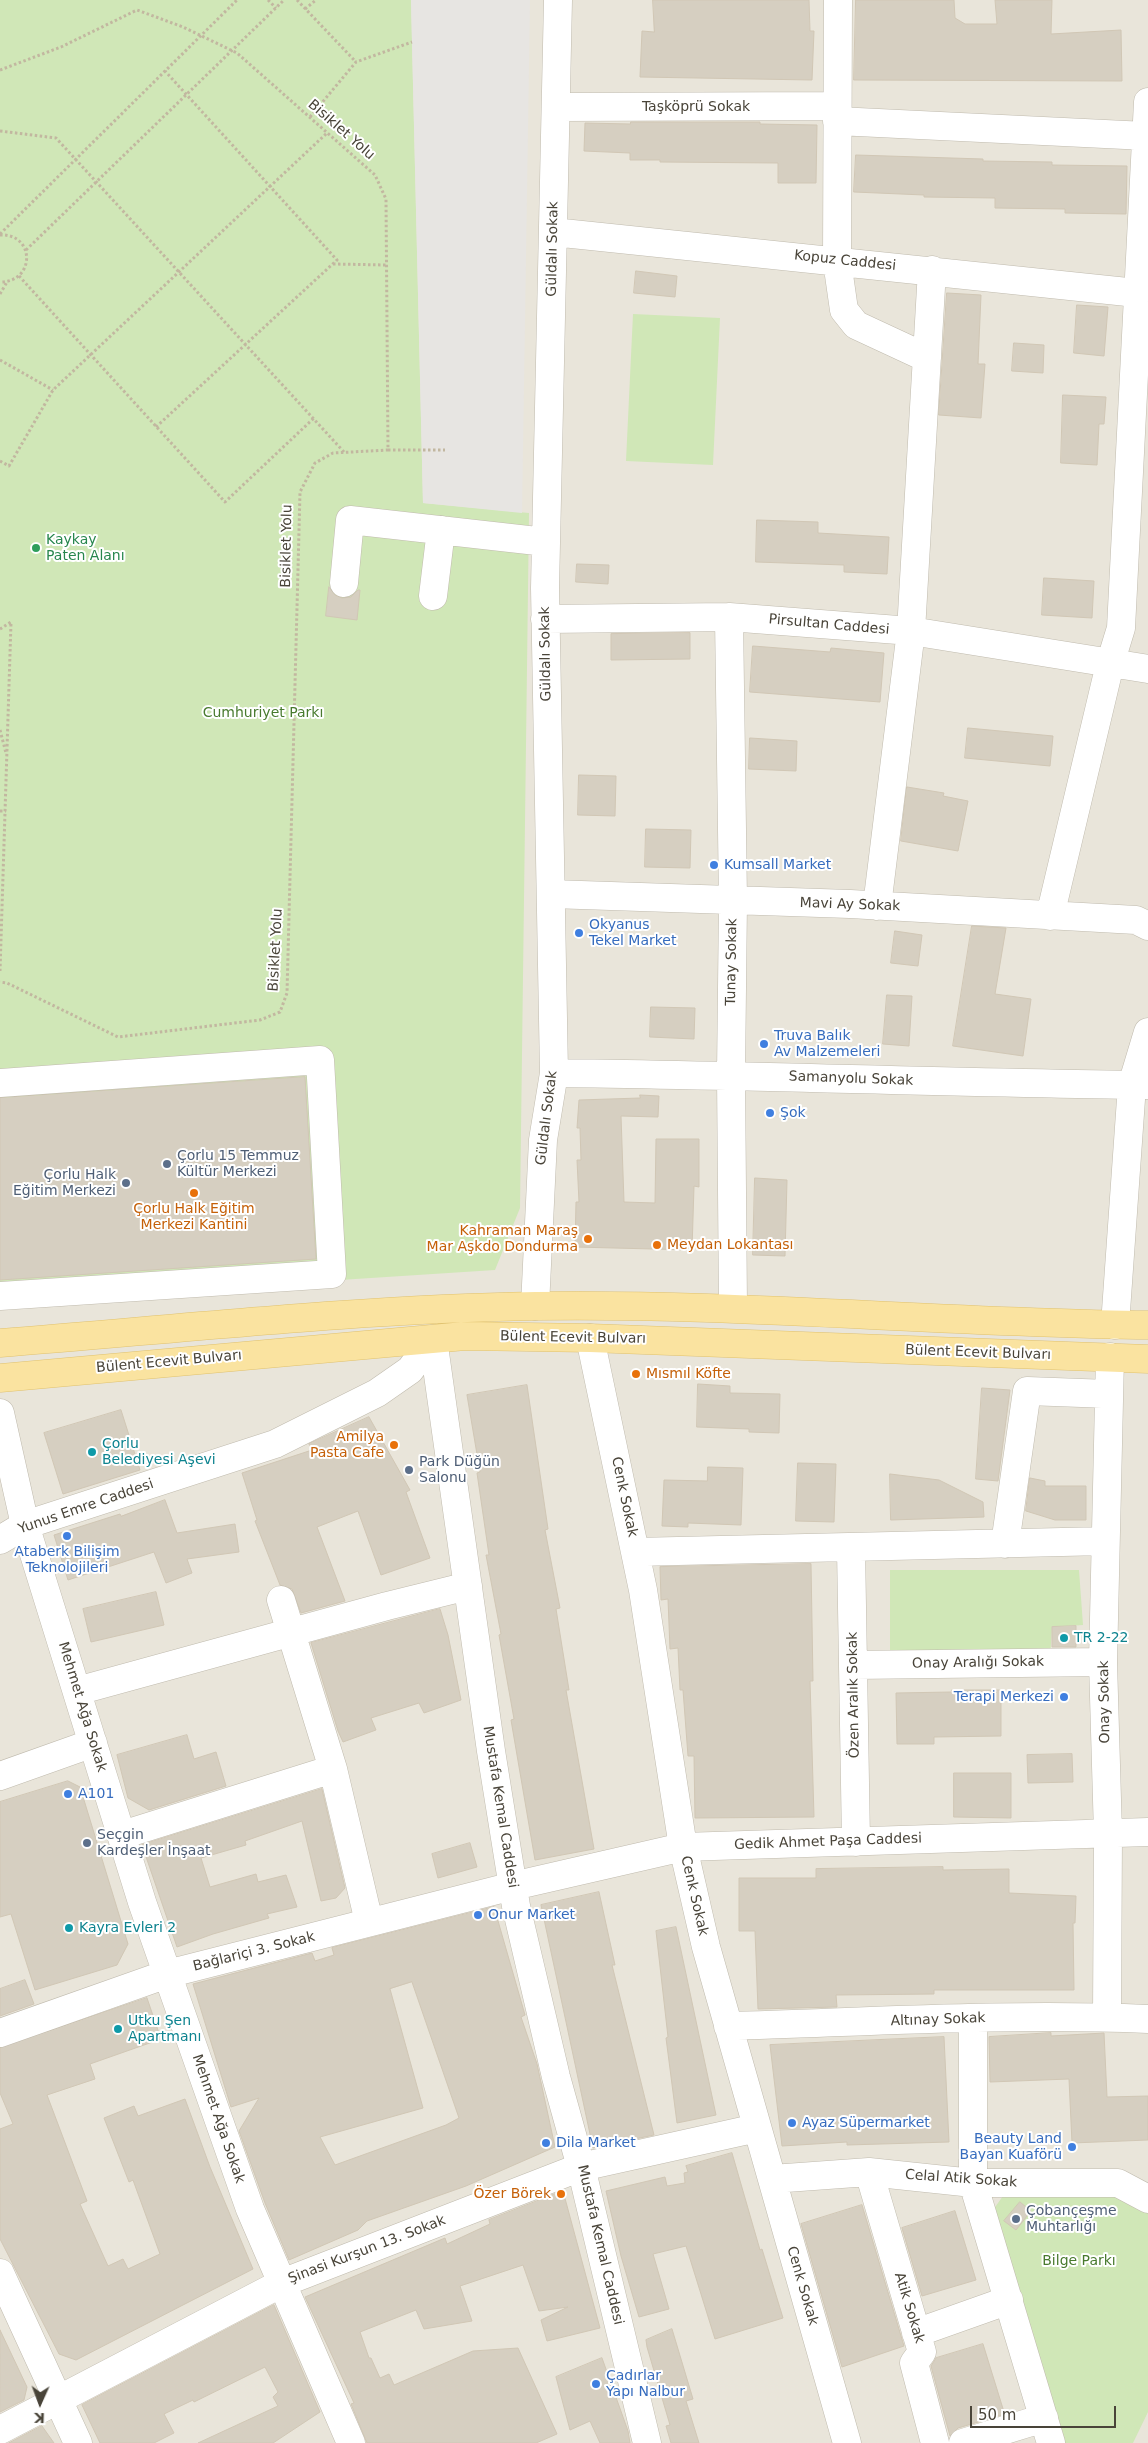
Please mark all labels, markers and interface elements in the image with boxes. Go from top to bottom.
street label: Bisiklet Yolu [304,96,378,164]
street label: Taşköprü Sokak [642,99,750,115]
street label: Güldalı Sokak [544,201,562,297]
street label: Kopuz Caddesi [793,247,897,275]
street label: Bisiklet Yolu [278,504,296,588]
place label: Kaykay Paten Alanı [46,532,125,564]
marker: Kaykay Paten Alanı [30,542,42,554]
street label: Güldalı Sokak [537,606,555,702]
street label: Pirsultan Caddesi [768,611,890,639]
park label: Cumhuriyet Parkı [203,705,323,721]
place label: Kumsall Market [724,857,831,873]
marker: Kumsall Market [708,859,720,871]
street label: Mavi Ay Sokak [799,895,901,915]
street label: Bisiklet Yolu [265,908,287,992]
place label: Okyanus Tekel Market [589,917,676,950]
street label: Tunay Sokak [723,918,741,1006]
marker: Okyanus Tekel Market [573,927,585,939]
place label: Truva Balık Av Malzemeleri [774,1028,880,1060]
marker: Truva Balık Av Malzemeleri [758,1038,770,1050]
street label: Samanyolu Sokak [788,1068,914,1090]
street label: Güldalı Sokak [533,1070,561,1166]
place label: Şok [780,1105,806,1121]
marker: Şok [764,1107,776,1119]
place label: Çorlu 15 Temmuz Kültür Merkezi [177,1148,299,1180]
marker: Çorlu 15 Temmuz Kültür Merkezi [161,1158,173,1170]
place label: Çorlu Halk Eğitim Merkezi [13,1167,116,1200]
marker: Çorlu Halk Eğitim Merkezi [120,1177,132,1189]
marker: Çorlu Halk Eğitim Merkezi Kantini [188,1187,200,1199]
place label: Çorlu Halk Eğitim Merkezi Kantini [133,1201,255,1234]
place label: Kahraman Maraş Mar Aşkdo Dondurma [427,1223,578,1256]
marker: Kahraman Maraş Mar Aşkdo Dondurma [582,1233,594,1245]
place label: Meydan Lokantası [667,1237,793,1253]
marker: Meydan Lokantası [651,1239,663,1251]
street label: Bülent Ecevit Bulvarı [500,1328,646,1348]
street label: Bülent Ecevit Bulvarı [905,1342,1051,1364]
street label: Bülent Ecevit Bulvarı [96,1347,242,1377]
place label: Mısmıl Köfte [646,1366,731,1382]
marker: Mısmıl Köfte [630,1368,642,1380]
place label: Amilya Pasta Cafe [310,1429,384,1461]
place label: Çorlu Belediyesi Aşevi [102,1436,216,1468]
marker: Amilya Pasta Cafe [388,1439,400,1451]
marker: Çorlu Belediyesi Aşevi [86,1446,98,1458]
place label: Park Düğün Salonu [419,1454,500,1486]
street label: Cenk Sokak [607,1455,641,1539]
marker: Park Düğün Salonu [403,1464,415,1476]
street label: Yunus Emre Caddesi [16,1476,156,1538]
marker: Ataberk Bilişim Teknolojileri [61,1530,73,1542]
place label: Ataberk Bilişim Teknolojileri [14,1544,120,1576]
place label: TR 2-22 [1074,1630,1129,1646]
street label: Özen Aralık Sokak [844,1632,864,1758]
marker: TR 2-22 [1058,1632,1070,1644]
street label: Mehmet Ağa Sokak [54,1640,110,1774]
street label: Onay Aralığı Sokak [912,1653,1044,1673]
street label: Onay Sokak [1096,1660,1114,1744]
place label: Terapi Merkezi [954,1689,1054,1705]
marker: Terapi Merkezi [1058,1691,1070,1703]
street label: Mustafa Kemal Caddesi [479,1725,521,1889]
place label: A101 [78,1786,114,1802]
marker: A101 [62,1788,74,1800]
place label: Seçgin Kardeşler İnşaat [97,1827,210,1860]
street label: Gedik Ahmet Paşa Caddesi [734,1830,922,1854]
marker: Seçgin Kardeşler İnşaat [81,1837,93,1849]
street label: Cenk Sokak [677,1854,711,1938]
place label: Onur Market [488,1907,575,1923]
marker: Onur Market [472,1909,484,1921]
place label: Kayra Evleri 2 [79,1920,176,1936]
marker: Kayra Evleri 2 [63,1922,75,1934]
street label: Bağlariçi 3. Sokak [191,1929,317,1975]
street label: Altınay Sokak [890,2010,986,2030]
place label: Utku Şen Apartmanı [128,2013,201,2045]
marker: Utku Şen Apartmanı [112,2023,124,2035]
street label: Mehmet Ağa Sokak [188,2052,248,2186]
place label: Ayaz Süpermarket [802,2115,930,2131]
marker: Ayaz Süpermarket [786,2117,798,2129]
place label: Beauty Land Bayan Kuaförü [960,2131,1062,2164]
place label: Dila Market [556,2135,636,2151]
marker: Dila Market [540,2137,552,2149]
marker: Beauty Land Bayan Kuaförü [1066,2141,1078,2153]
street label: Mustafa Kemal Caddesi [573,2163,627,2327]
street label: Celal Atik Sokak [904,2167,1018,2191]
place label: Özer Börek [473,2186,551,2202]
marker: Özer Börek [555,2188,567,2200]
place label: Çobançeşme Muhtarlığı [1026,2203,1117,2236]
street label: Şinasi Kurşun 13. Sokak [286,2212,448,2288]
marker: Çobançeşme Muhtarlığı [1010,2213,1022,2225]
street label: Cenk Sokak [783,2244,821,2328]
park label: Bilge Parkı [1042,2253,1116,2269]
street label: Atik Sokak [890,2271,928,2345]
place label: Çadırlar Yapı Nalbur [606,2368,685,2400]
north arrow [15,2378,65,2428]
marker: Çadırlar Yapı Nalbur [590,2378,602,2390]
scale bar [973,2396,1119,2428]
text: 50 m [978,2406,1016,2424]
text: K [34,2410,45,2426]

